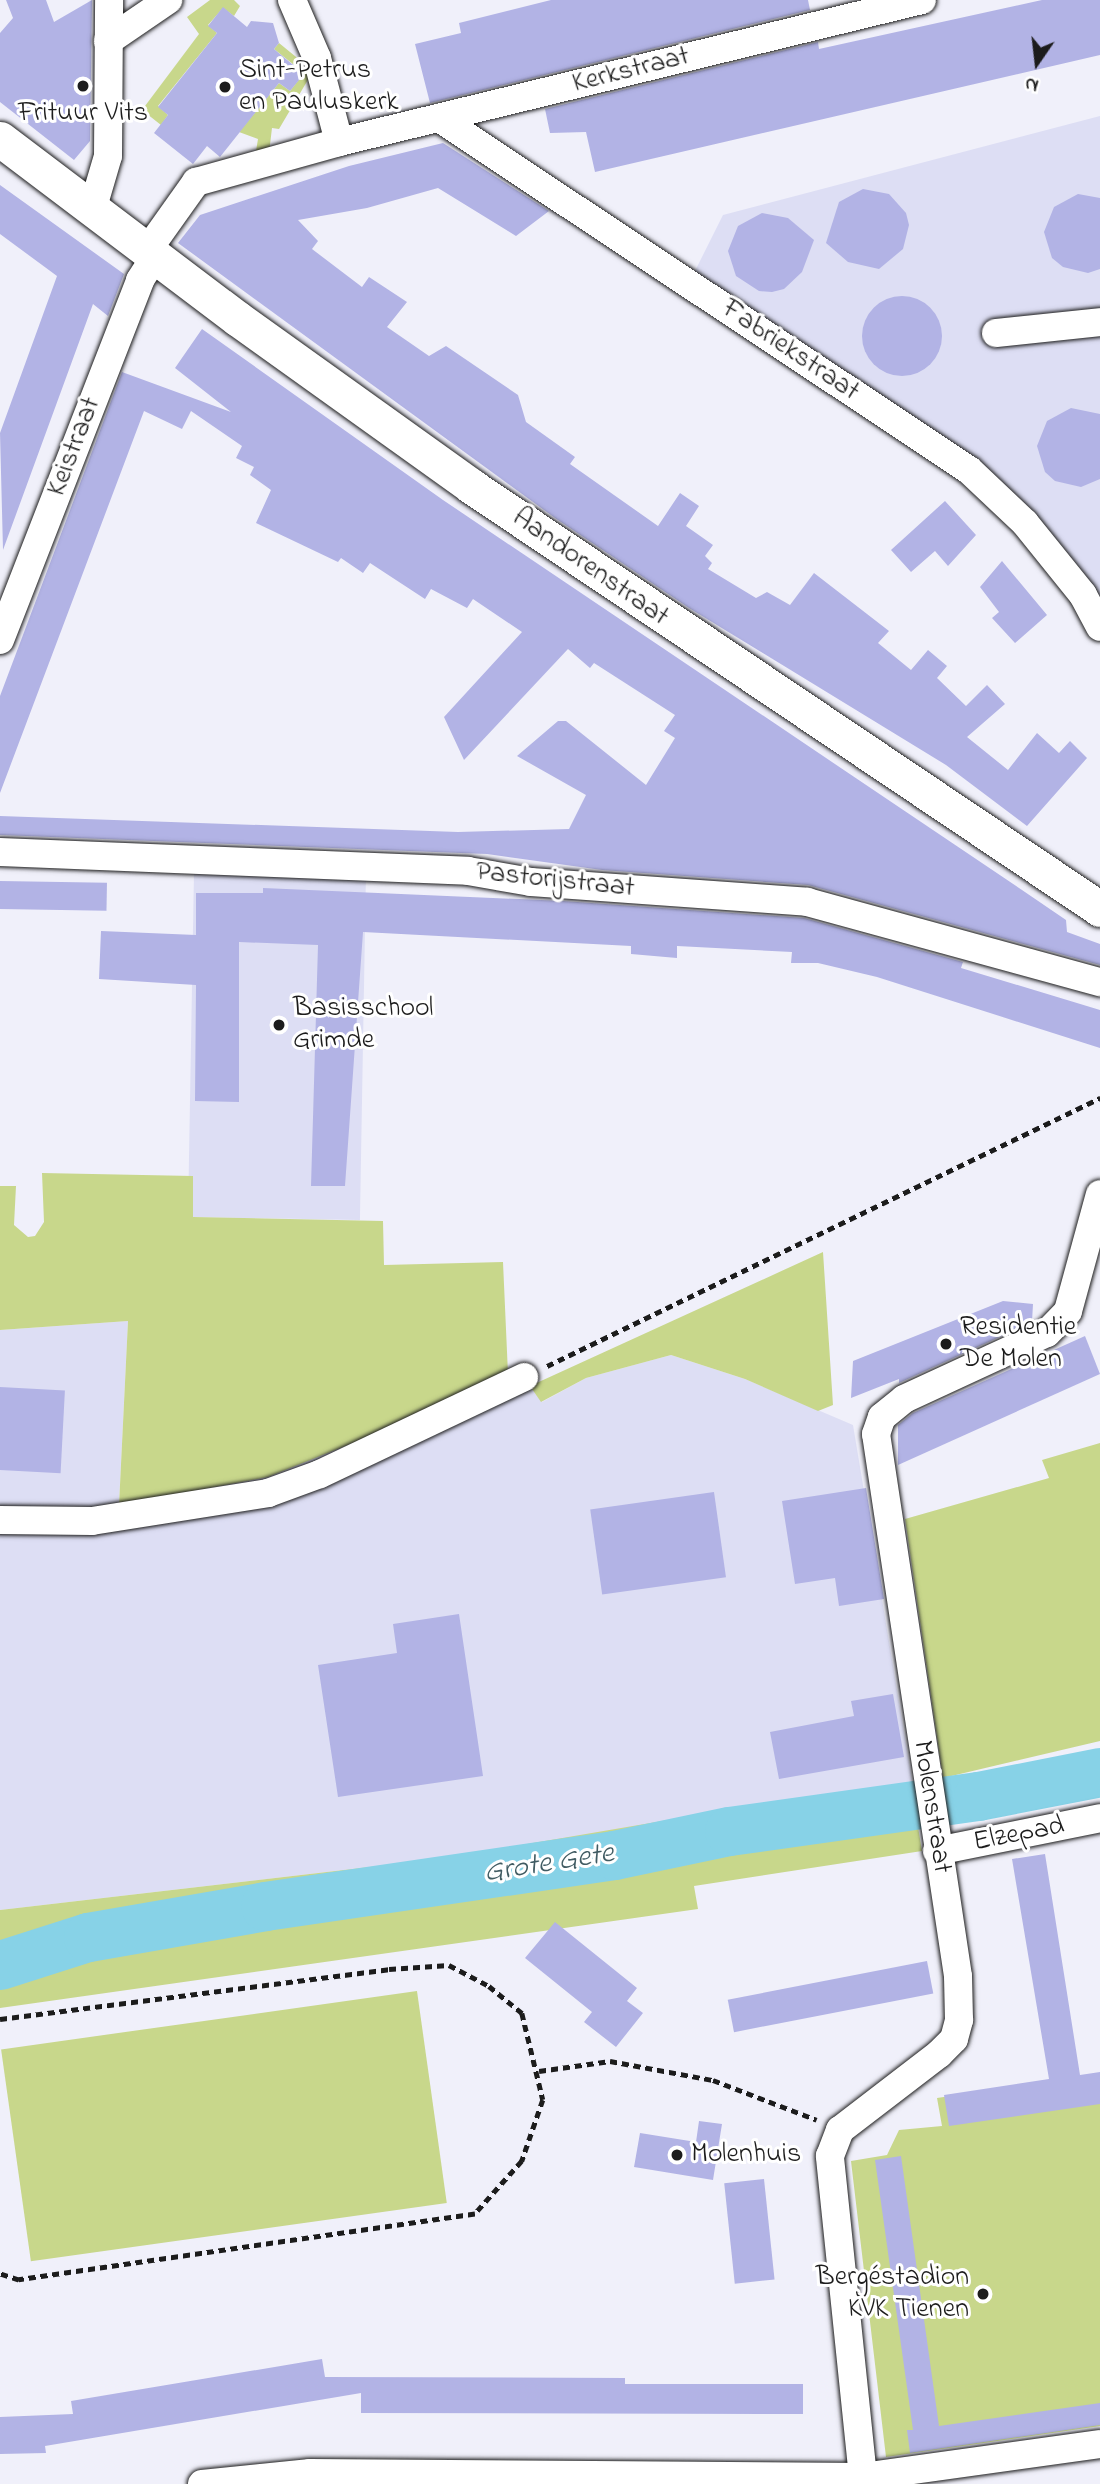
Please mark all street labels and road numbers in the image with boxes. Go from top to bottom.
street label: Kerkstraat [569,40,693,102]
street label: Fabriekstraat [715,293,865,409]
street label: Keistraat [41,393,109,501]
street label: Aandorenstraat [505,502,675,634]
street label: Pastorijstraat [474,856,636,906]
street label: Molenstraat [904,1738,958,1876]
street label: Elzepad [971,1810,1067,1860]

